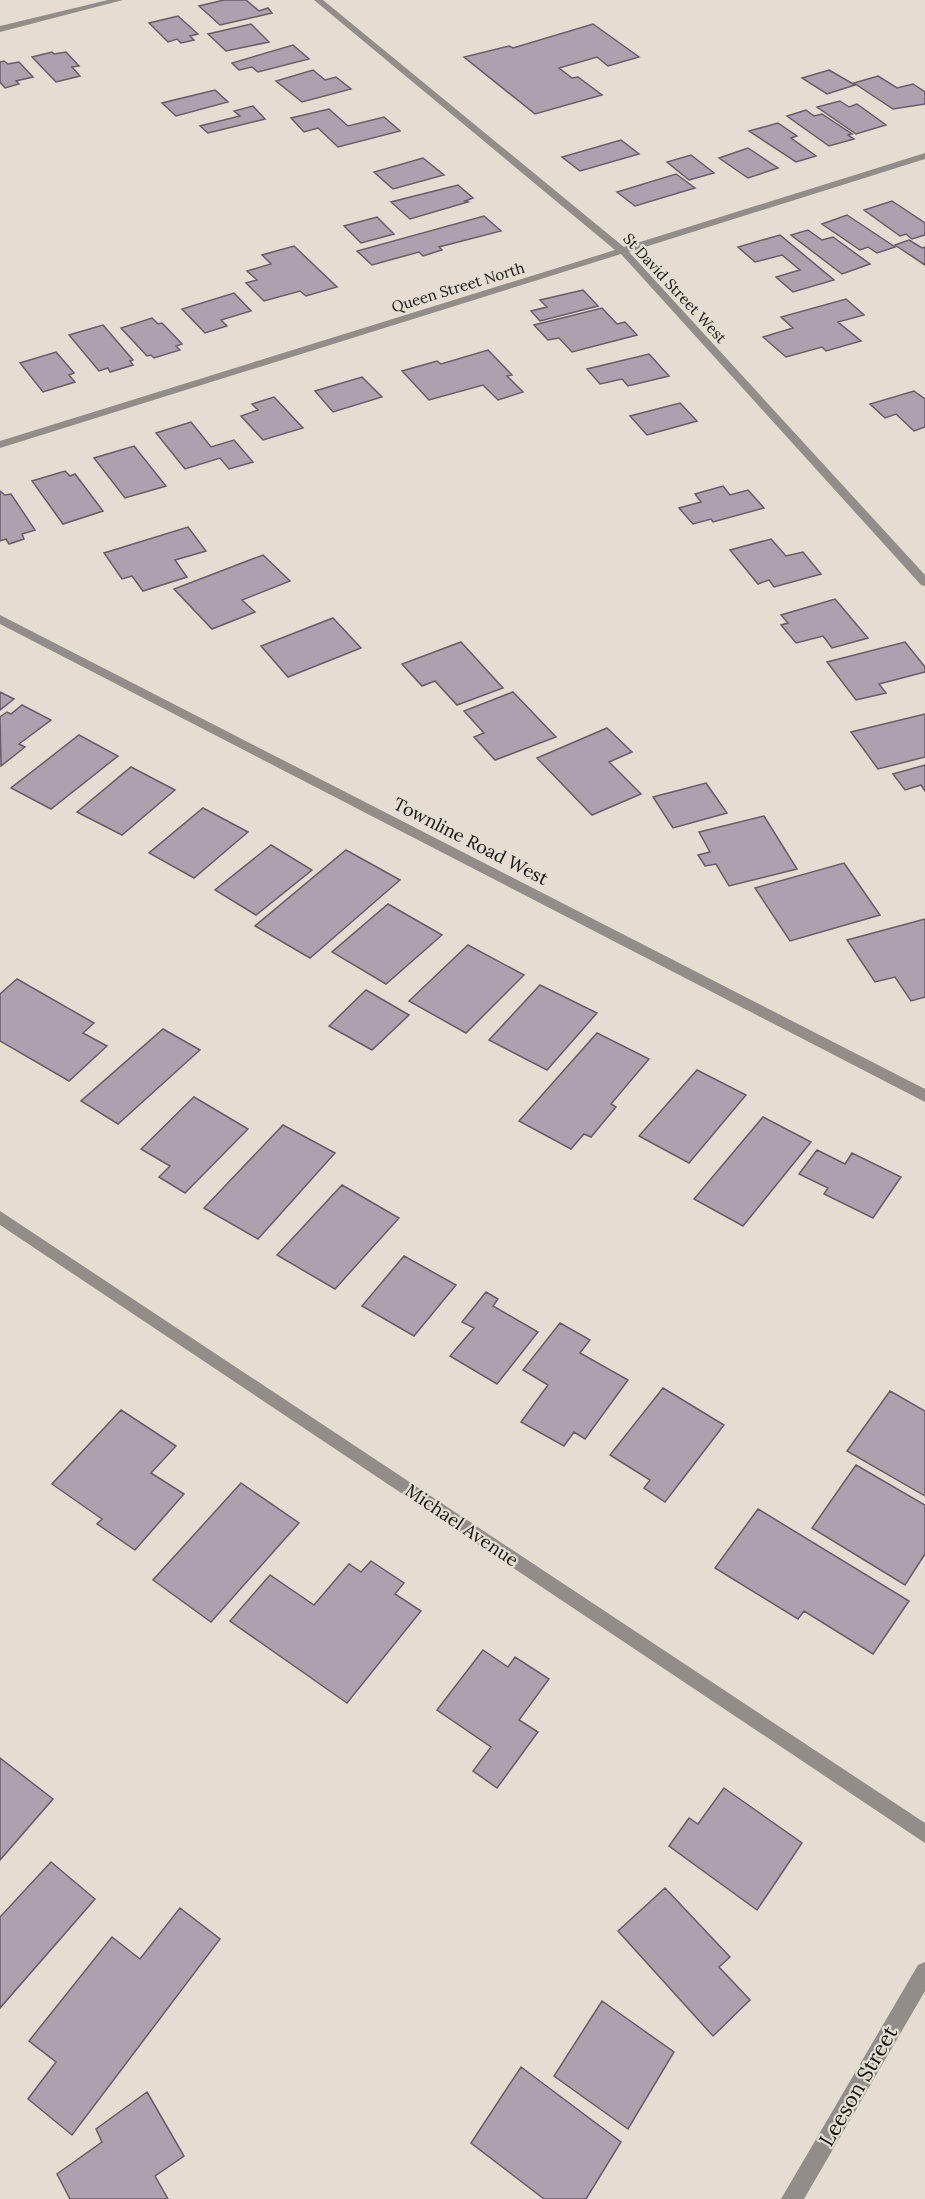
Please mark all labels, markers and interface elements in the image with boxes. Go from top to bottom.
street label: St David Street West [619,229,731,347]
street label: Queen Street North [389,258,527,316]
street label: Townline Road West [390,792,552,890]
street label: Michael Avenue [401,1479,523,1571]
street label: Leeson Street [813,2020,904,2151]

